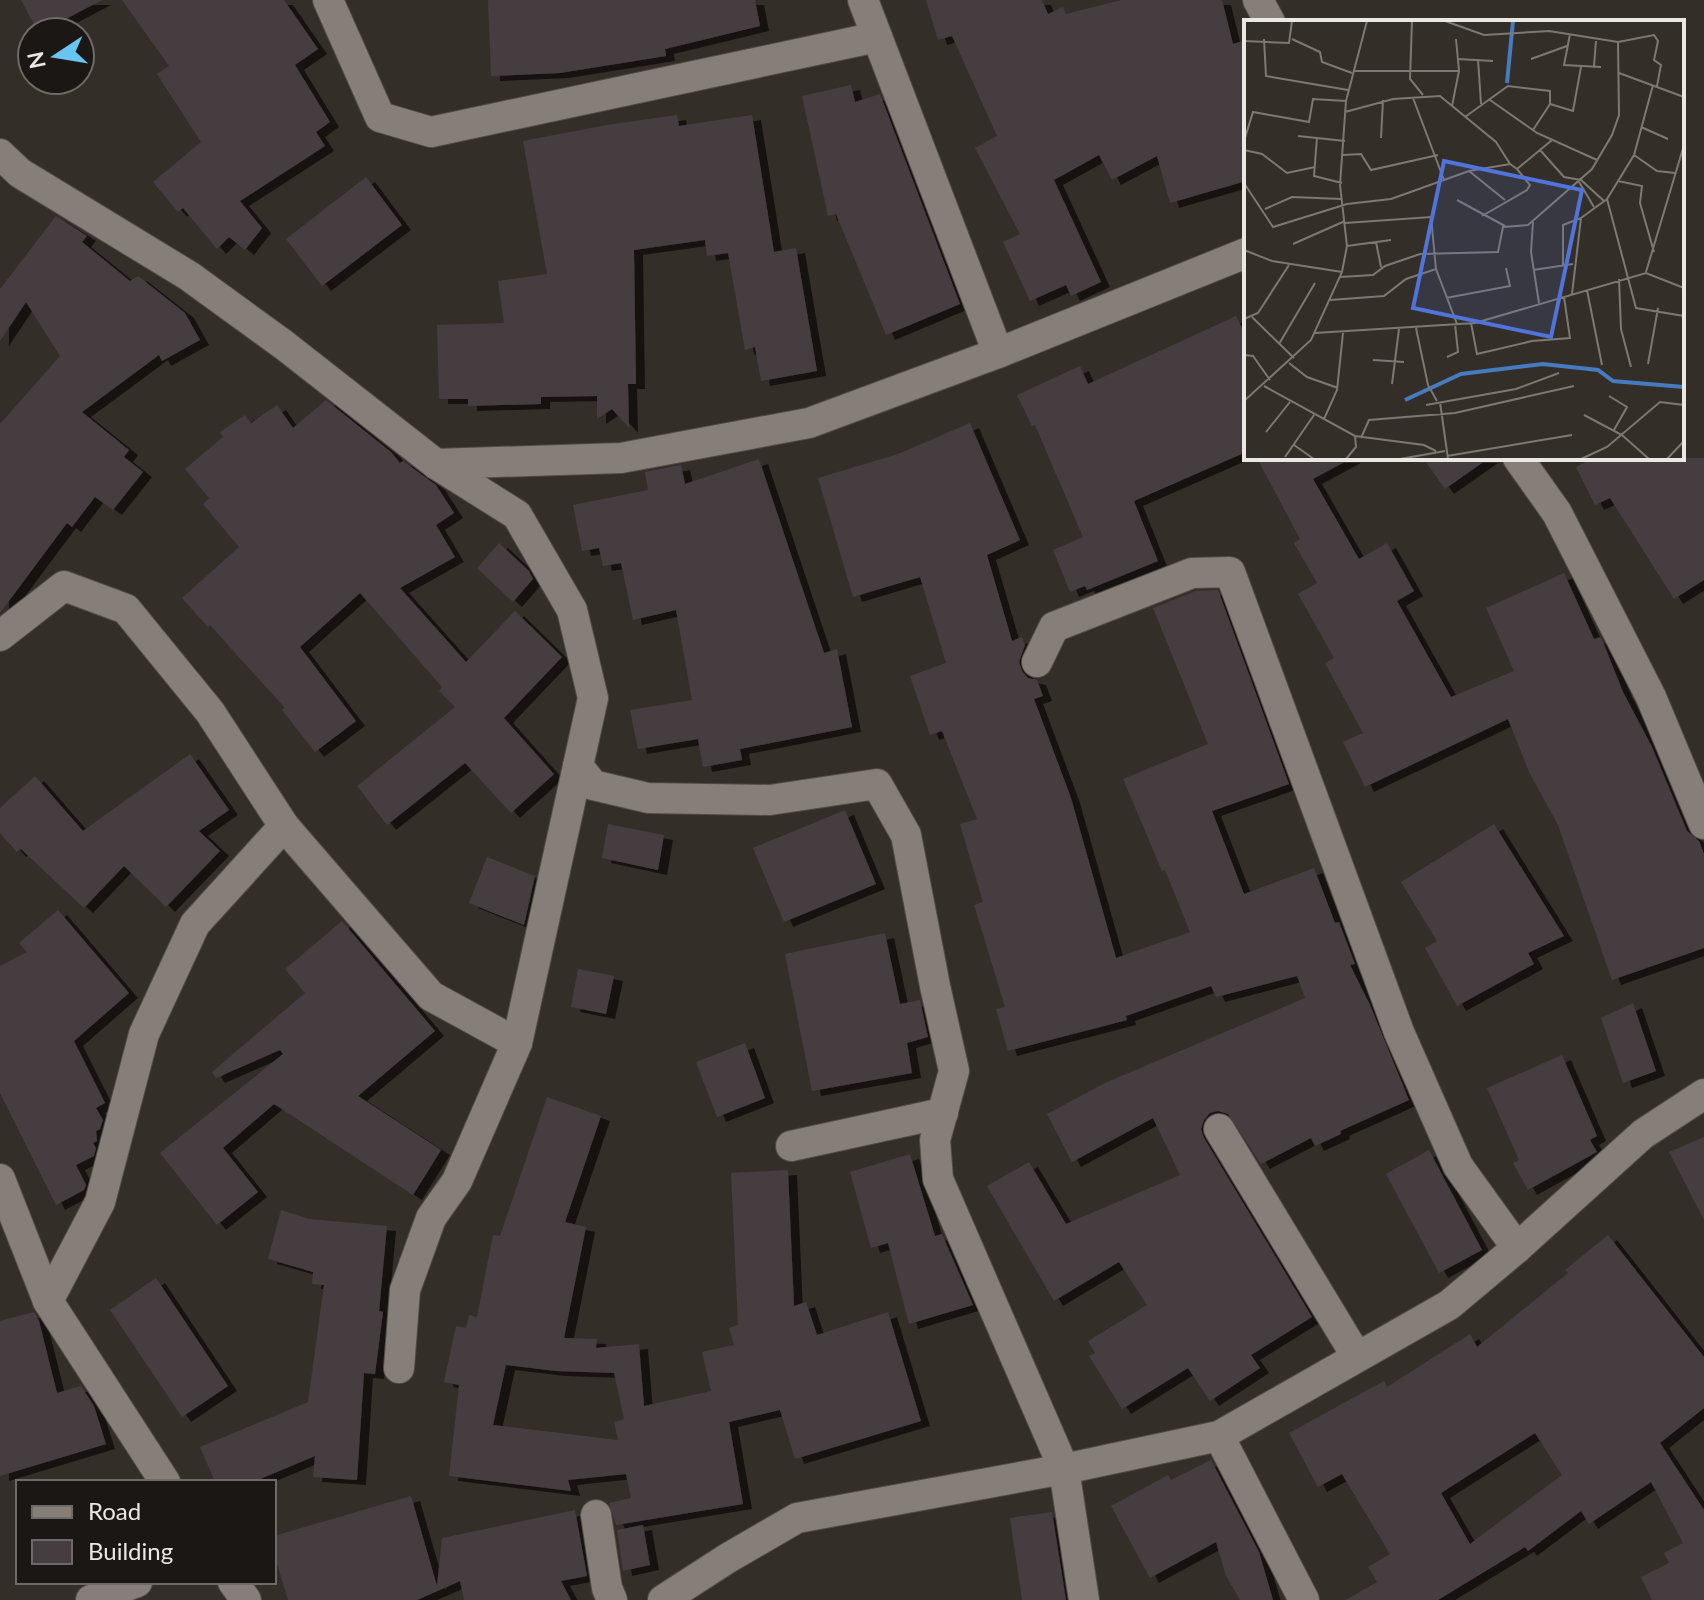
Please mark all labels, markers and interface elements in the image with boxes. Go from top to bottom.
north arrow [16,16,96,96]
inset map [1244,20,1684,460]
text: N [21,49,51,71]
legend [16,1480,276,1584]
text: Road [88,1496,141,1525]
text: Building [88,1536,173,1565]

